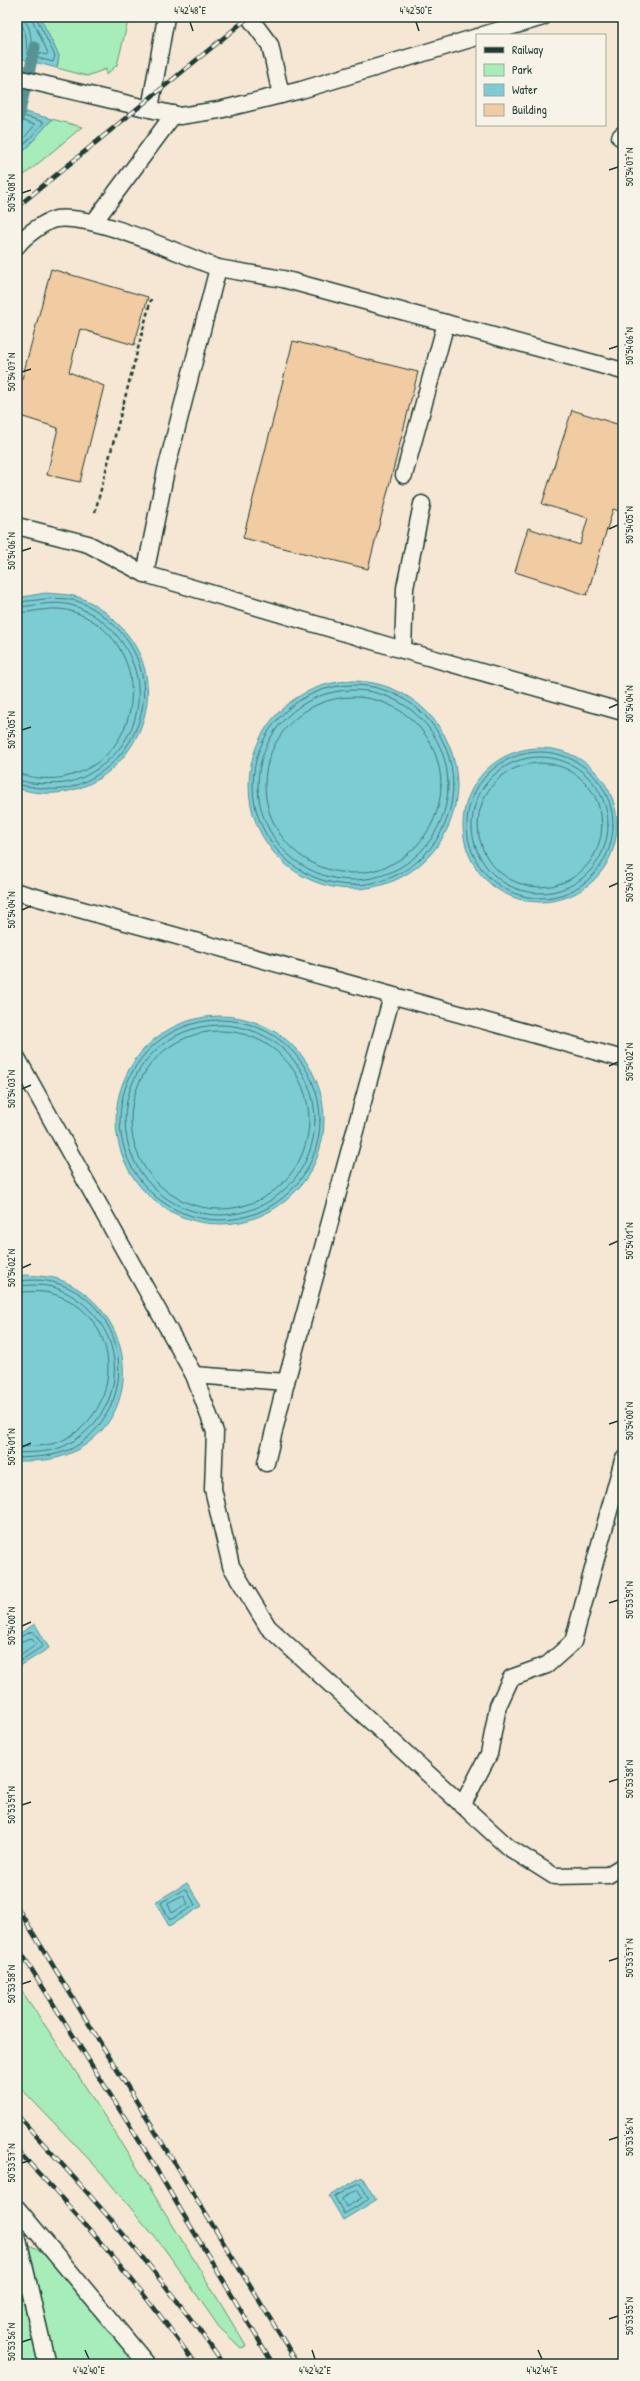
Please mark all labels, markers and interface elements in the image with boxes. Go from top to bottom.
text: 4°42'48"E [174,4,206,17]
text: 4°42'50"E [400,4,433,17]
legend [476,34,606,126]
text: Railway [512,41,543,58]
text: Park [512,61,532,78]
text: Water [512,81,538,98]
text: Building [512,101,547,118]
text: 50°54'07"N [623,148,636,186]
text: 50°54'08"N [5,174,18,212]
text: 50°54'06"N [623,327,636,365]
text: 50°54'07"N [5,353,18,391]
text: 50°54'05"N [623,506,636,544]
text: 50°54'06"N [5,532,18,570]
text: 50°54'04"N [623,685,636,723]
text: 50°54'05"N [5,711,18,749]
text: 50°54'03"N [623,864,636,902]
text: 50°54'04"N [5,891,18,929]
text: 50°54'02"N [623,1043,636,1081]
text: 50°54'03"N [5,1070,18,1108]
text: 50°54'01"N [623,1222,636,1260]
text: 50°54'02"N [5,1249,18,1287]
text: 50°54'00"N [623,1402,636,1440]
text: 50°54'01"N [5,1428,18,1466]
text: 50°53'59"N [623,1581,636,1619]
text: 50°54'00"N [5,1607,18,1645]
text: 50°53'58"N [623,1760,636,1798]
text: 50°53'59"N [5,1786,18,1824]
text: 50°53'57"N [623,1939,636,1977]
text: 50°53'58"N [5,1965,18,2003]
text: 50°53'56"N [623,2118,636,2156]
text: 50°53'57"N [5,2144,18,2182]
text: 50°53'55"N [623,2297,636,2335]
text: 50°53'56"N [5,2323,18,2361]
text: 4°42'40"E [73,2364,105,2377]
text: 4°42'42"E [299,2364,332,2377]
text: 4°42'44"E [526,2364,558,2377]

